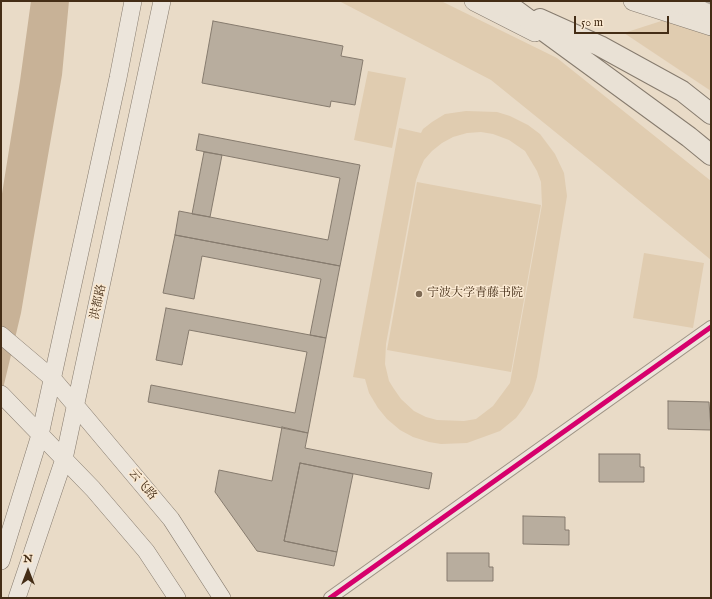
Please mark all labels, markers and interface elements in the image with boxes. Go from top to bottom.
scale bar [576,8,671,34]
text: 50 m [581,15,603,30]
street label: 洪都路 [88,283,110,321]
place label: 宁波大学青藤书院 [427,287,523,301]
marker: 宁波大学青藤书院 [414,289,424,299]
street label: 云飞路 [125,467,159,503]
north arrow [8,551,48,591]
text: N [23,552,33,566]

